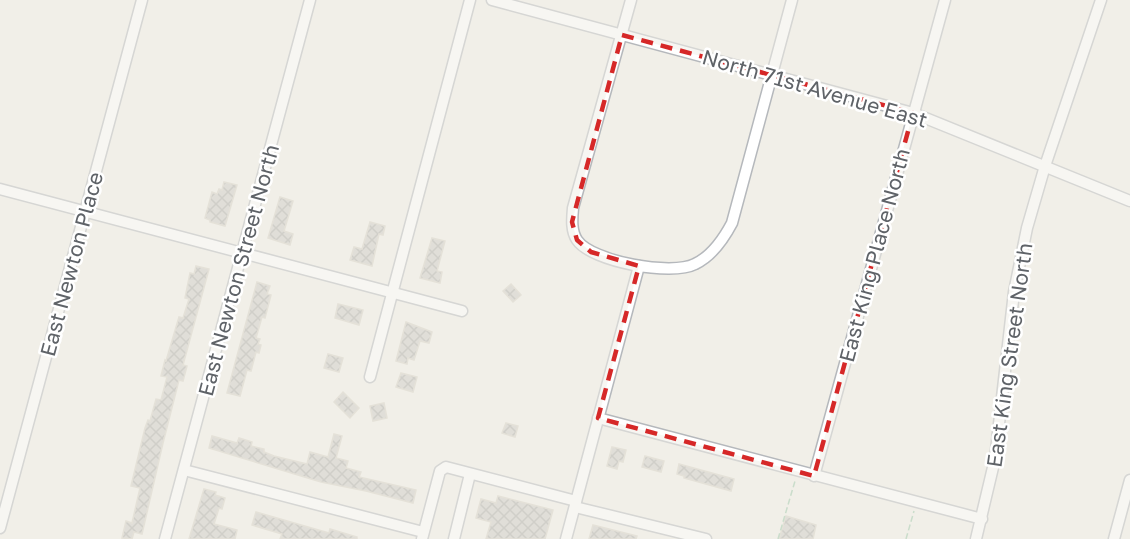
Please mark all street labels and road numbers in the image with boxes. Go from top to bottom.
street label: North 71st Avenue East [699,43,931,133]
street label: East Newton Street North [192,141,284,399]
street label: East King Place North [833,145,915,365]
street label: East Newton Place [34,169,108,359]
street label: East King Street North [980,241,1038,469]

